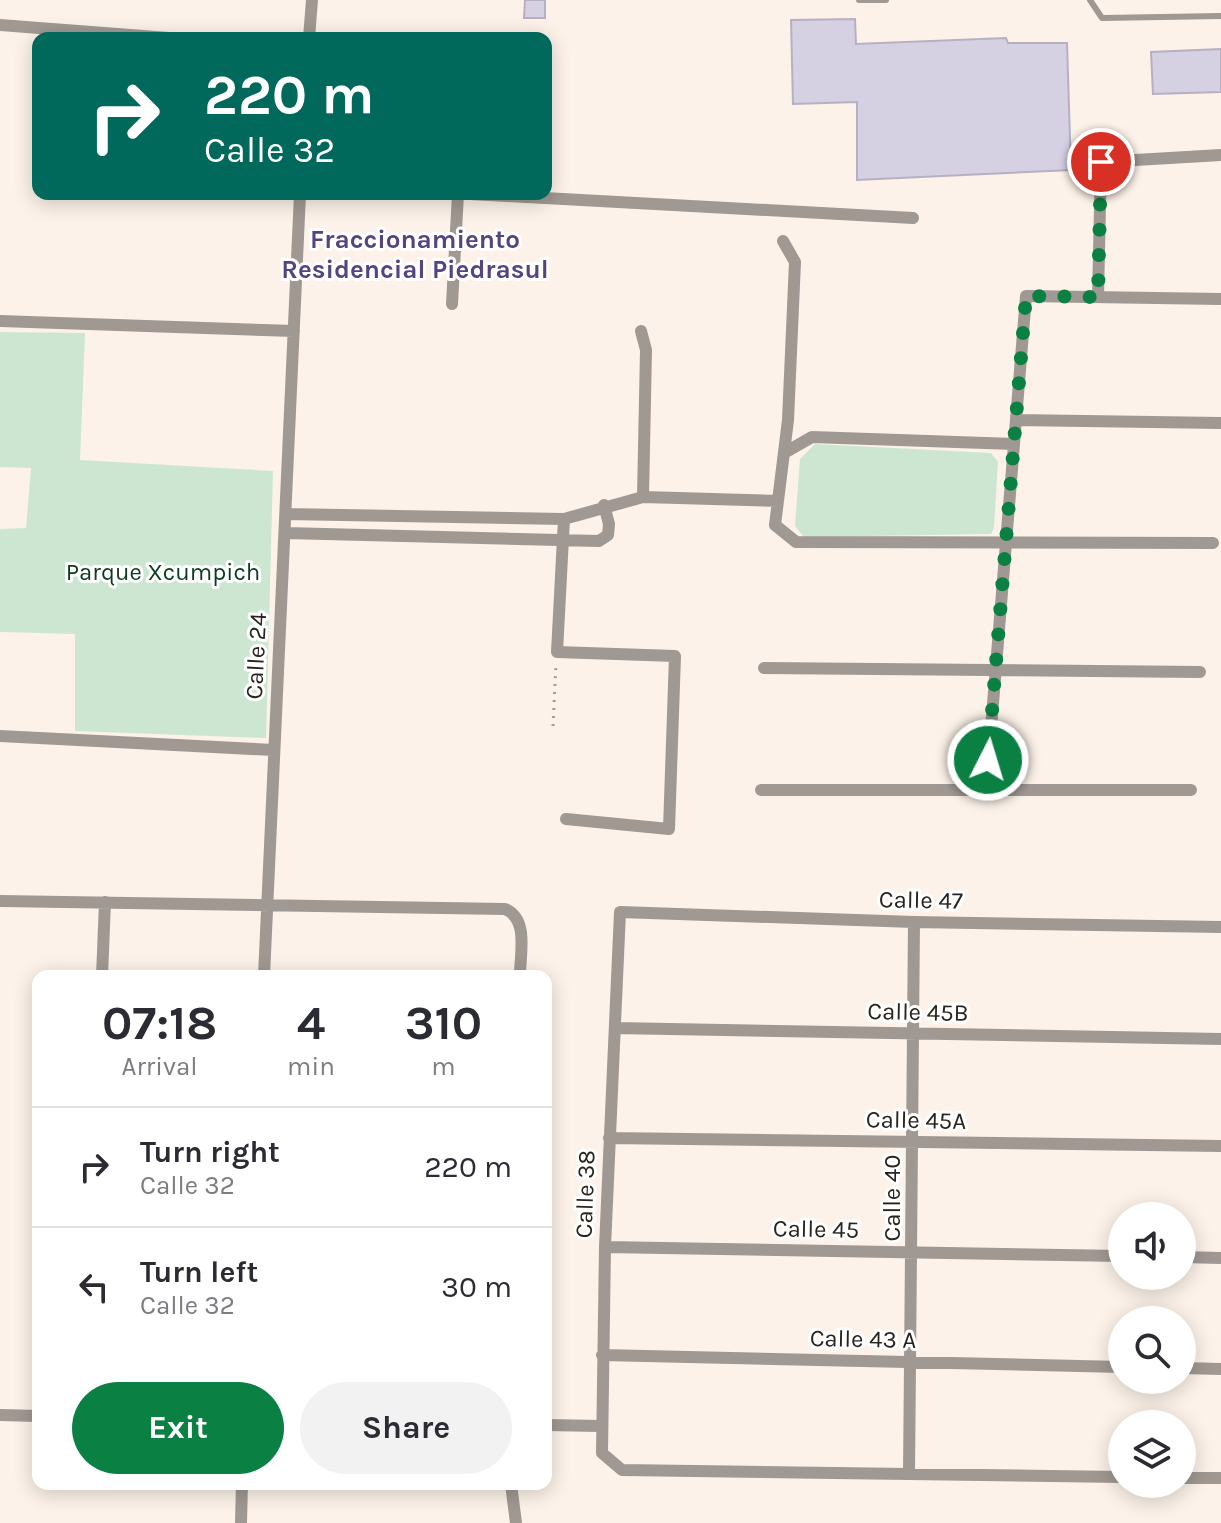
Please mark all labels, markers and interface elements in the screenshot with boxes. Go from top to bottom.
text: 220 m [204,62,375,127]
icon: right [72,64,176,168]
pin [1067,128,1135,196]
text: Calle 32 [204,129,335,171]
icon: arrive [1079,140,1123,184]
district label: Fraccionamiento Residencial Piedrasul [281,224,549,285]
park label: Parque Xcumpich [66,558,260,586]
street label: Calle 24 [240,612,272,700]
position arrow [946,718,1030,802]
street label: Calle 47 [879,885,963,915]
text: 07:18 [102,995,217,1051]
text: 4 [297,995,325,1051]
text: 310 [405,995,482,1051]
street label: Calle 45B [867,997,969,1027]
text: Arrival [121,1051,198,1082]
text: min [287,1051,335,1082]
text: m [431,1051,456,1082]
street label: Calle 45A [866,1105,967,1135]
text: Turn right [140,1134,280,1170]
icon: right [72,1145,116,1189]
text: 220 m [424,1149,512,1185]
street label: Calle 38 [569,1149,601,1239]
street label: Calle 40 [878,1154,906,1242]
text: Calle 32 [140,1170,235,1201]
map controls [1108,1202,1196,1498]
button: sound [1108,1202,1196,1290]
street label: Calle 45 [773,1214,859,1244]
text: Turn left [140,1254,258,1290]
icon: left [72,1265,116,1309]
text: 30 m [441,1269,512,1305]
text: Calle 32 [140,1290,235,1321]
button: search [1108,1306,1196,1394]
street label: Calle 43 A [810,1324,917,1354]
button: Exit [72,1382,284,1474]
button: Share [300,1382,512,1474]
button: layers [1108,1410,1196,1498]

